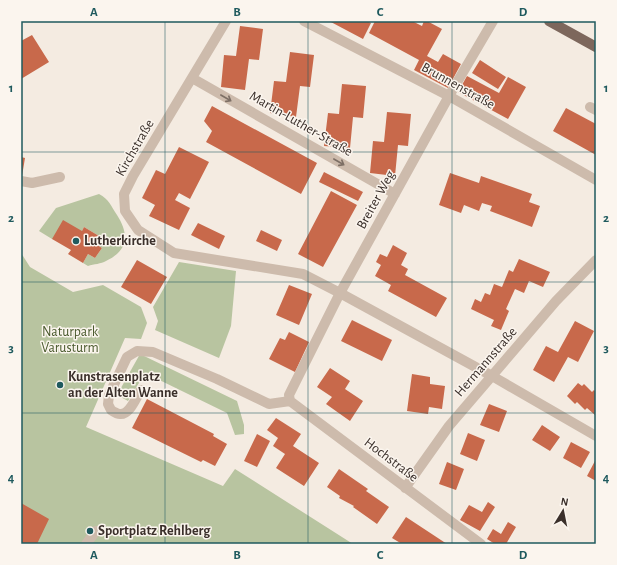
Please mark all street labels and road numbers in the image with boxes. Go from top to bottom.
street label: Brunnenstraße [419,60,497,112]
street label: Martin-Luther-Straße [247,89,355,159]
street label: Kirchstraße [113,117,157,179]
street label: Breiter Weg [354,168,398,232]
street label: Hermannstraße [452,325,520,399]
street label: Hochstraße [361,435,421,485]

